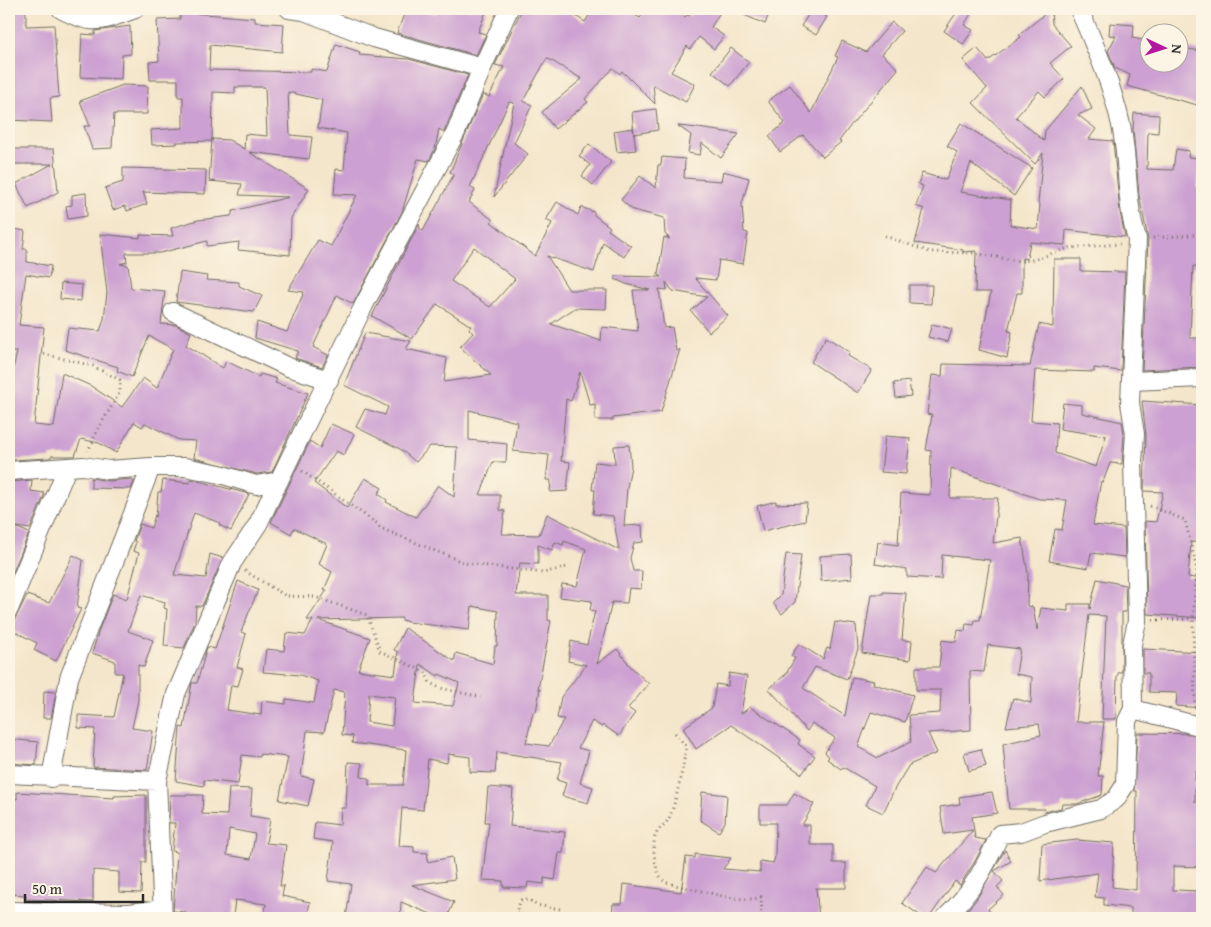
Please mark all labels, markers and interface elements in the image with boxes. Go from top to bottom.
north arrow [1138,22,1188,72]
text: N [1167,44,1187,55]
scale bar [25,872,142,904]
text: 50 m [32,878,63,899]

